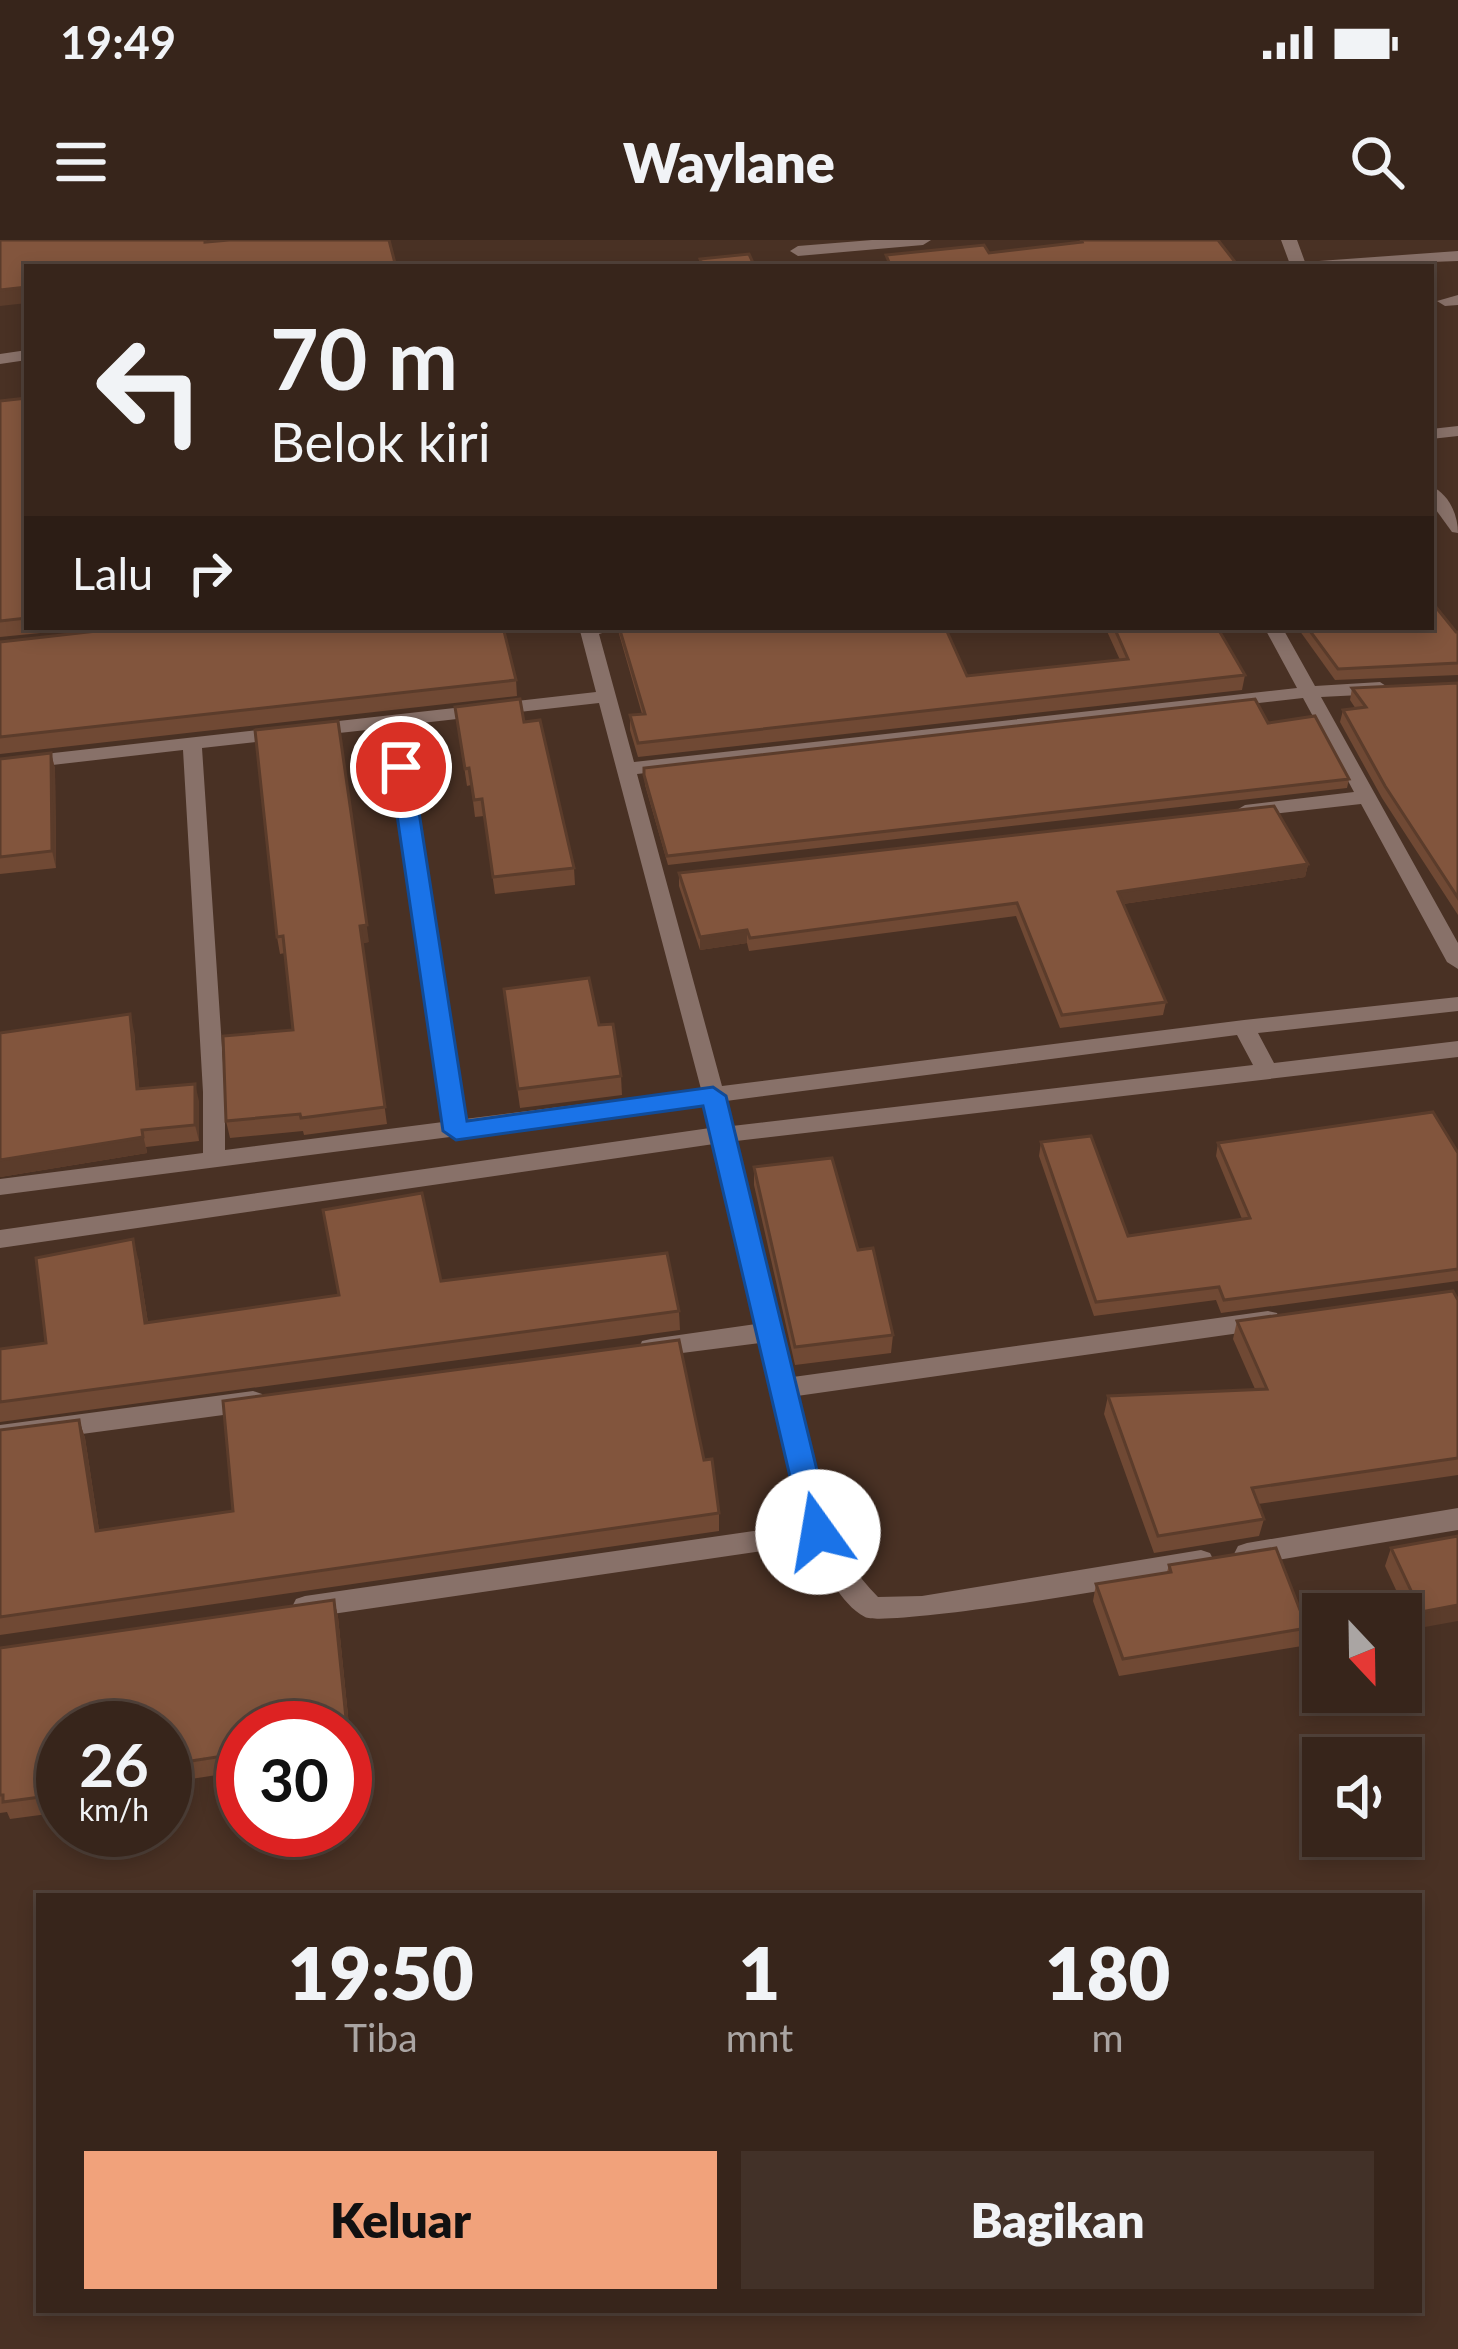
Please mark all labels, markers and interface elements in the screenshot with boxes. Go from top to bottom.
text: 19:49 [60,15,176,69]
icon: menu [48,129,114,195]
icon: search [1344,129,1410,195]
text: Waylane [623,130,835,195]
text: 70 m [270,307,458,408]
icon: left [72,312,228,468]
text: Belok kiri [270,409,491,474]
icon: right [177,540,243,606]
text: Lalu [72,546,153,600]
pin [350,716,452,818]
icon: arrive [368,734,434,800]
position arrow [755,1469,881,1595]
north arrow [1302,1593,1422,1713]
map controls [1302,1593,1422,1857]
speed limit sign: 30 [216,1701,372,1857]
text: 26 [79,1728,149,1800]
button: sound [1302,1737,1422,1857]
text: km/h [79,1791,149,1827]
text: 19:50 [288,1929,474,2015]
text: 1 [739,1929,780,2015]
text: 180 [1045,1929,1170,2015]
text: Tiba [344,2014,418,2060]
text: mnt [726,2014,793,2060]
text: m [1092,2014,1124,2060]
button: Keluar [84,2151,717,2289]
button: Bagikan [741,2151,1374,2289]

